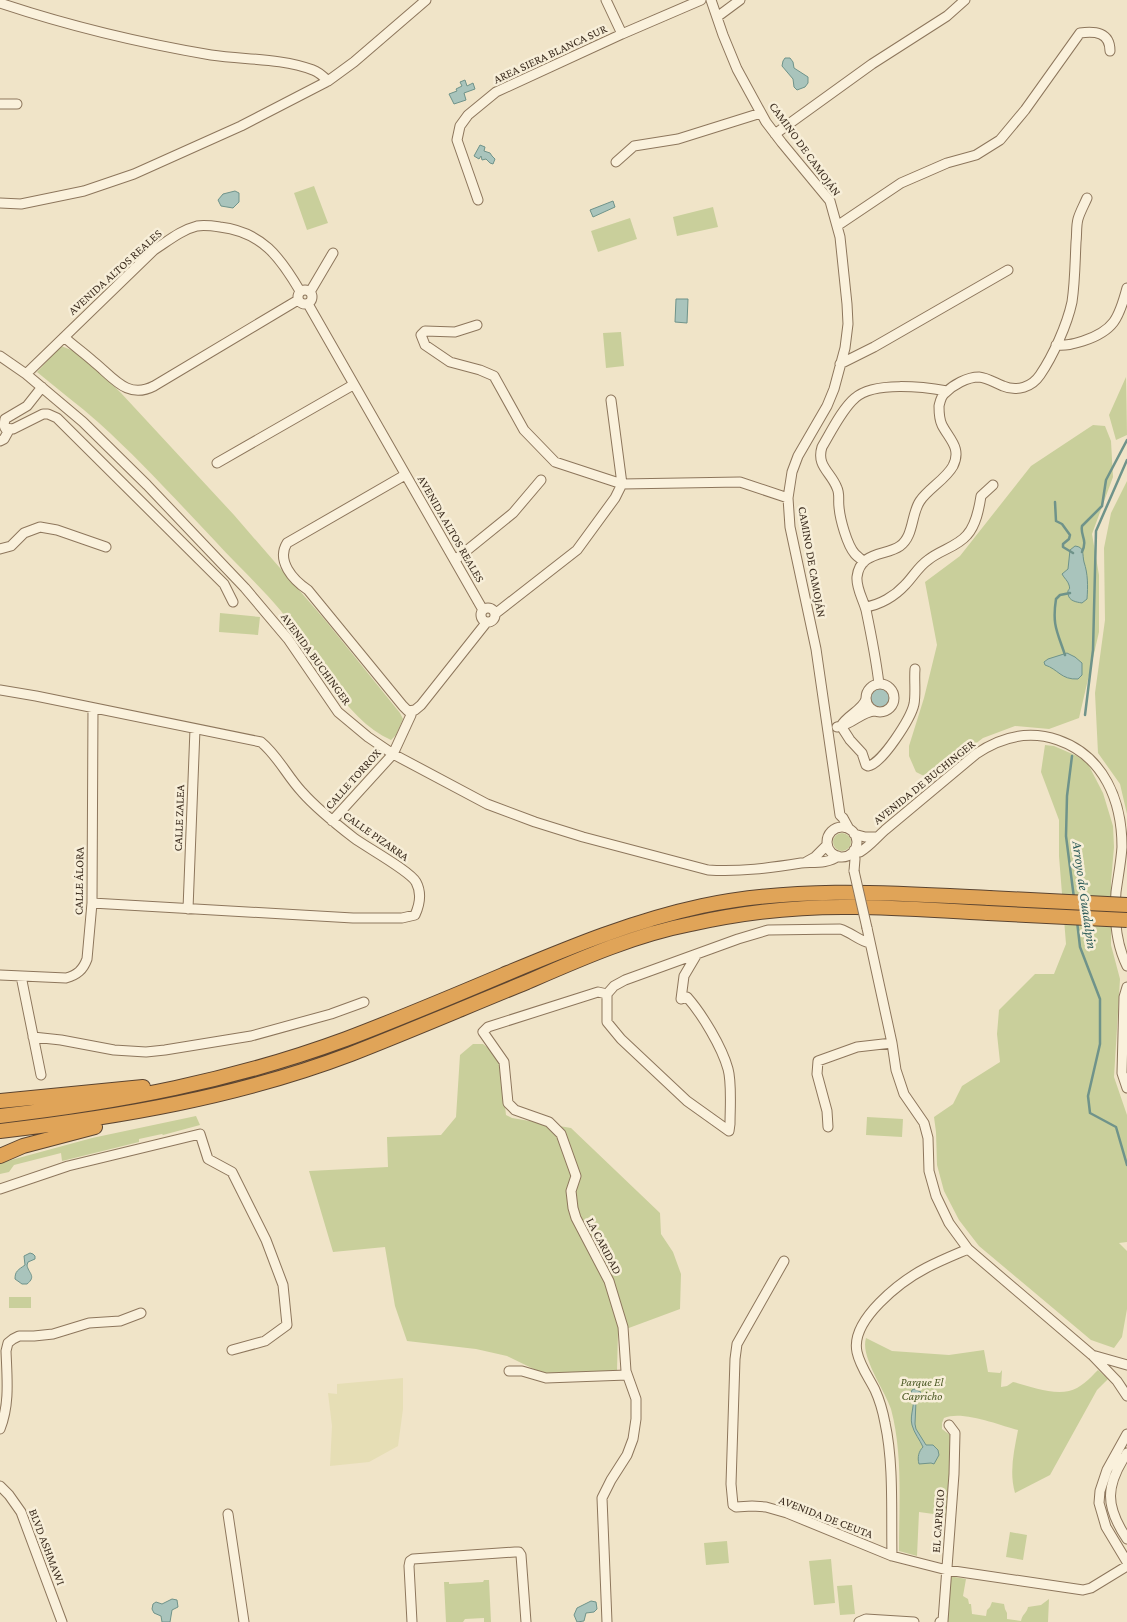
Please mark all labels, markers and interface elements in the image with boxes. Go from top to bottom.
street label: AREA SIERA BLANCA SUR [491,21,609,86]
street label: CAMINO DE CAMOJÁN [766,99,844,199]
street label: AVENIDA ALTOS REALES [65,226,165,318]
street label: AVENIDA ALTOS REALES [415,473,487,585]
street label: CAMINO DE CAMOJÁN [795,505,829,619]
street label: AVENIDA BUCHINGER [278,610,354,708]
street label: AVENIDA DE BUCHINGER [870,736,978,827]
street label: CALLE TORROX [322,746,384,812]
street label: CALLE ZALEA [171,784,187,852]
street label: CALLE PIZARRA [340,808,412,864]
water label: Arroyo de Guadalpin [1069,839,1101,950]
street label: CALLE ÁLORA [71,846,87,915]
street label: LA CARIDAD [583,1215,625,1277]
park label: Parque El Capricho [900,1375,945,1403]
street label: EL CAPRICIO [929,1489,947,1553]
street label: AVENIDA DE CEUTA [777,1493,875,1541]
street label: BLVD ASHMAWI [26,1507,68,1587]

